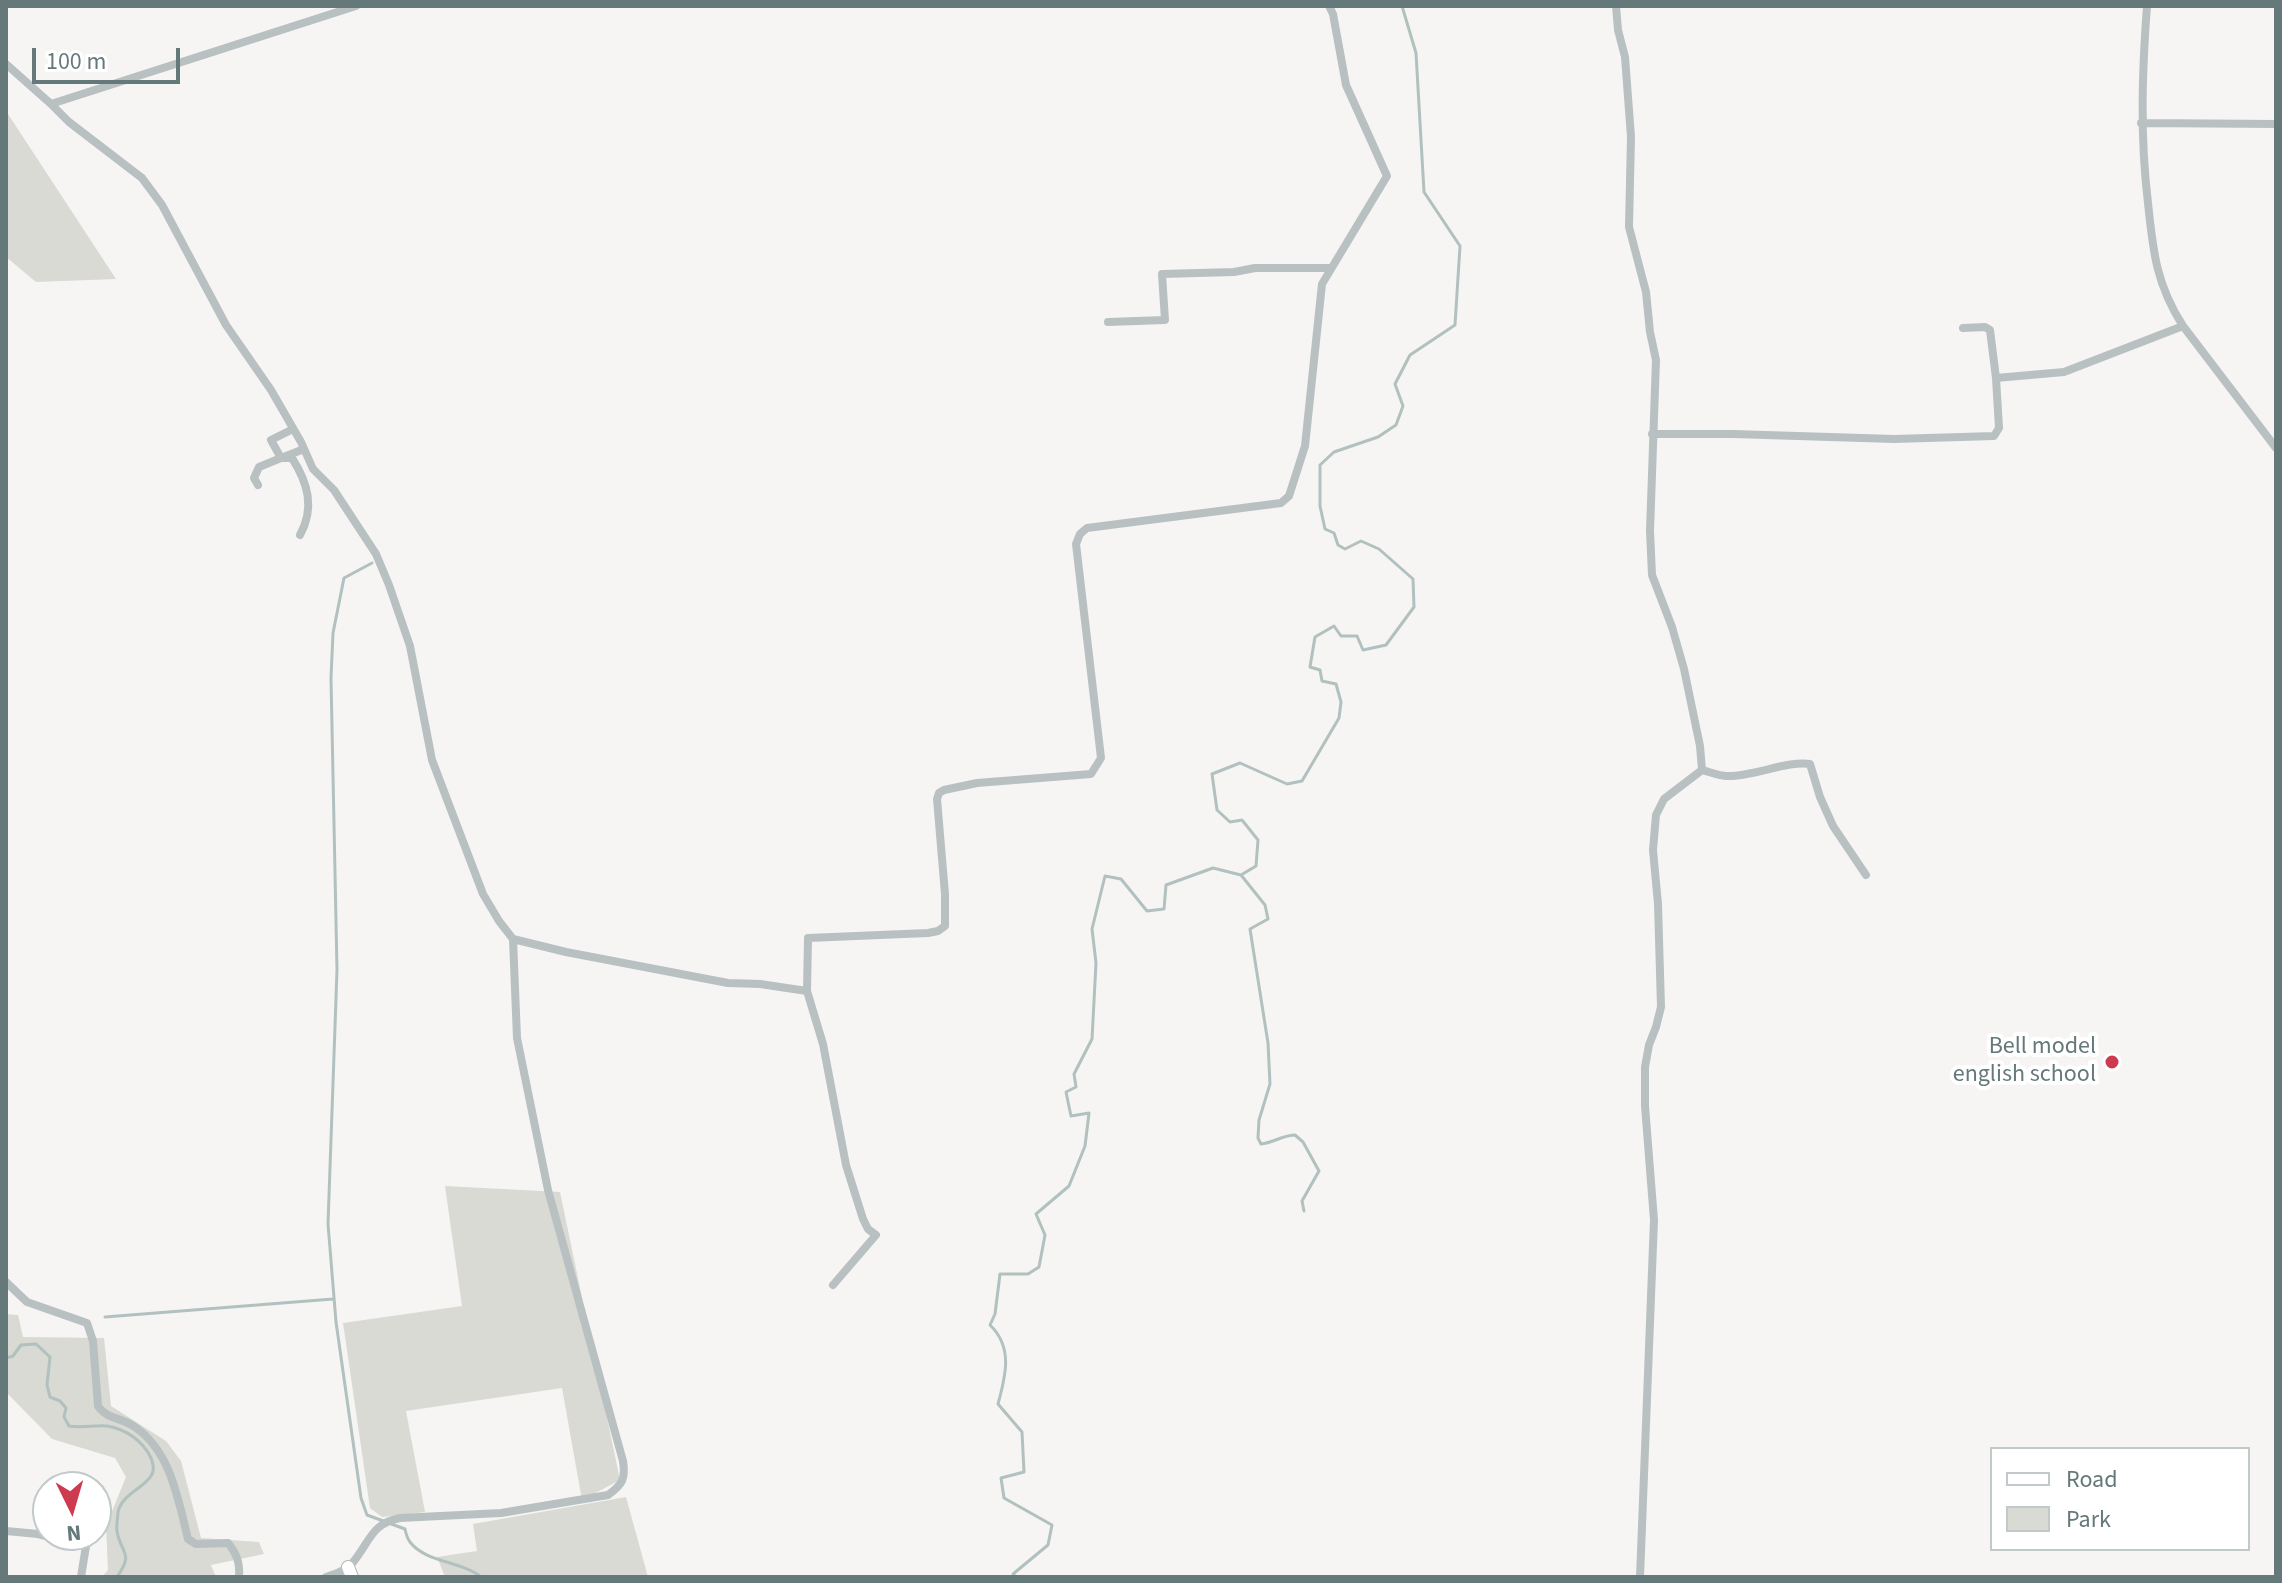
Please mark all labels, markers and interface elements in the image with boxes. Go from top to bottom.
scale bar [36,32,184,82]
text: 100 m [46,44,106,79]
place label: Bell model english school [1953,1034,2096,1090]
marker: Bell model english school [2103,1053,2121,1071]
legend [1990,1447,2250,1551]
text: Road [2066,1462,2118,1497]
north arrow [32,1471,112,1551]
text: Park [2066,1502,2111,1537]
text: N [65,1516,83,1549]

